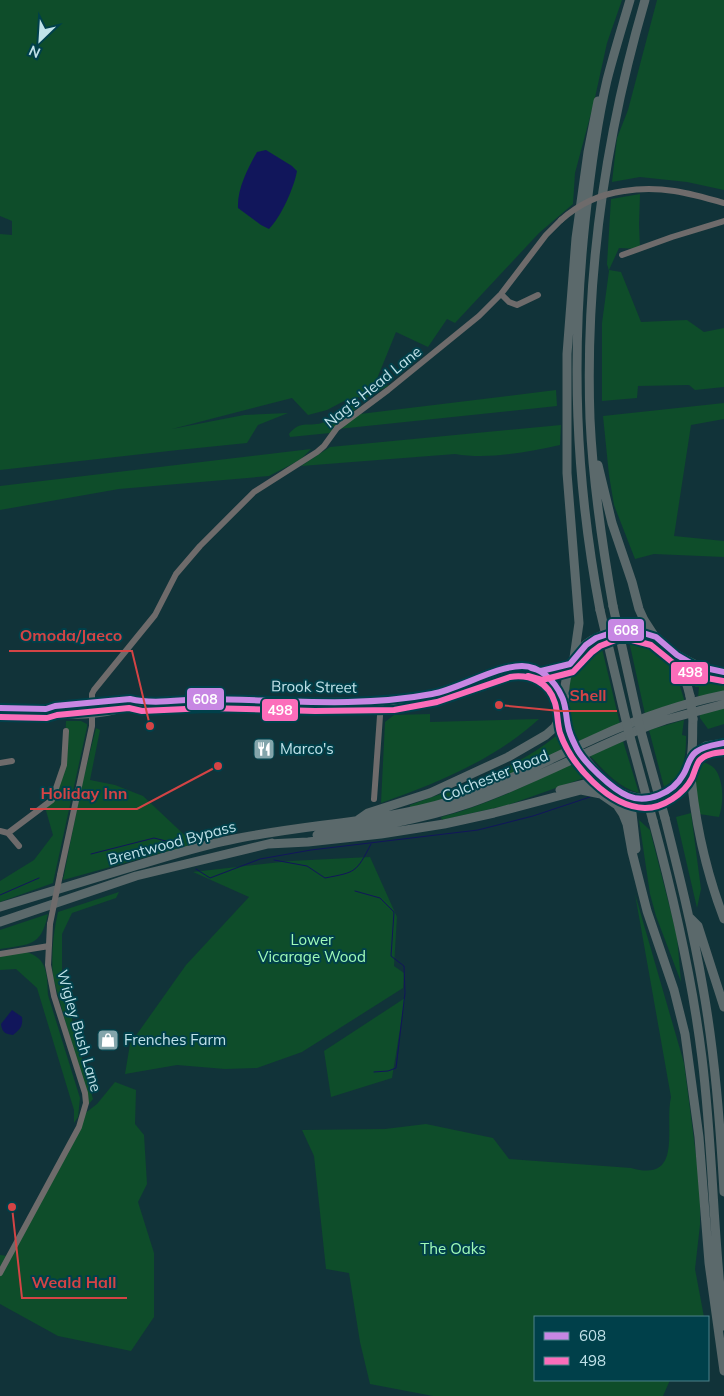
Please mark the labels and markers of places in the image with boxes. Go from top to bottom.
callout: Omoda/Jaeco [9,620,132,651]
callout: Shell [560,680,617,711]
restaurant icon: Marco's [252,737,276,761]
place label: Marco's [280,739,334,758]
callout: Holiday Inn [30,778,137,809]
shop icon: Frenches Farm [96,1028,120,1052]
place label: Frenches Farm [124,1030,226,1049]
callout: Weald Hall [22,1267,127,1298]

